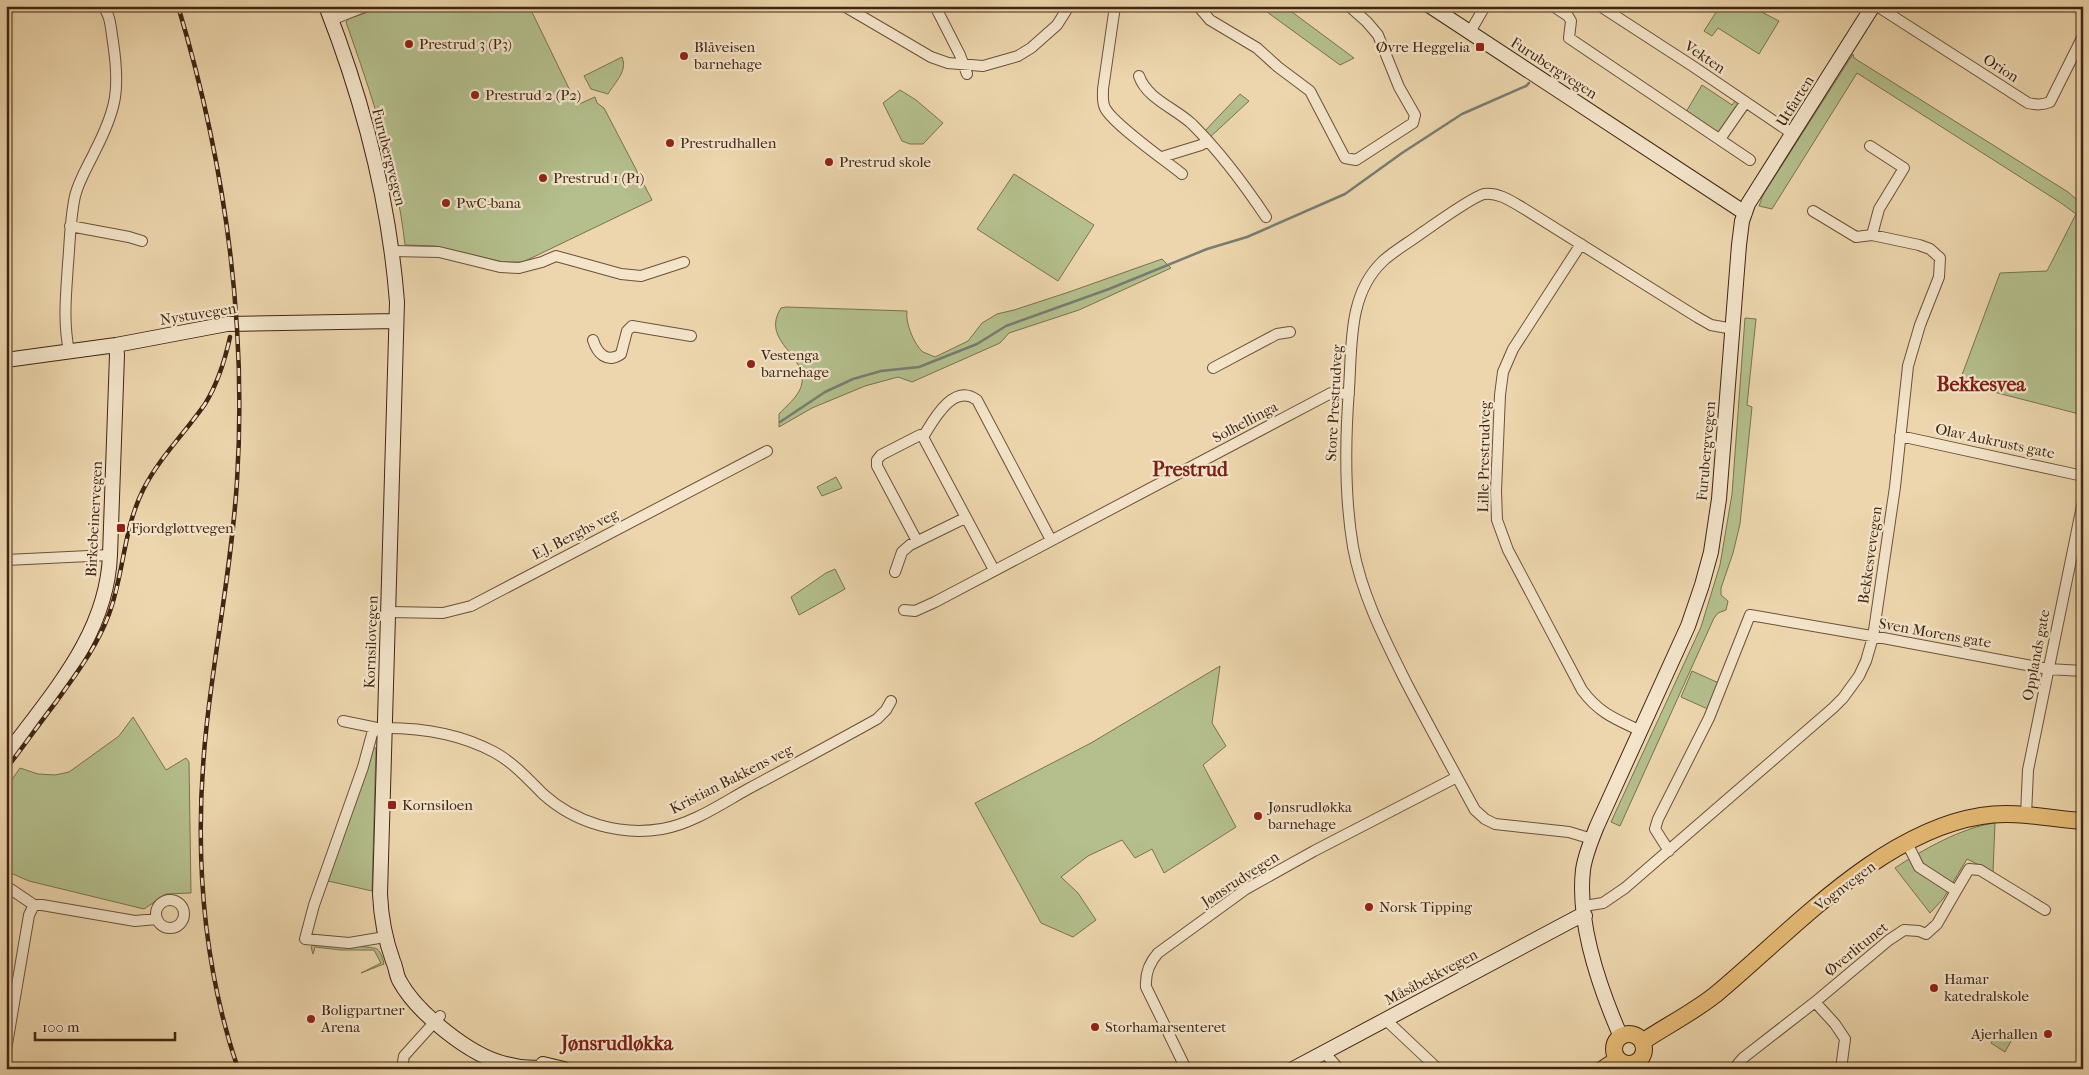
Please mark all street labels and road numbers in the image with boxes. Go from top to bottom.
street label: Furubergvegen [1507,33,1601,103]
street label: Vekten [1680,36,1729,77]
street label: Orion [1980,50,2022,86]
street label: Utfarten [1772,72,1818,130]
street label: Furubergvegen [368,106,410,208]
street label: Nystuvegen [159,299,238,329]
street label: Store Prestrudveg [1322,343,1346,462]
street label: Solhellinga [1209,397,1282,447]
street label: Lille Prestrudveg [1474,400,1494,513]
street label: Furubergvegen [1693,400,1719,502]
street label: Olav Aukrusts gate [1934,420,2057,463]
street label: Birkebeinervegen [82,460,106,578]
street label: E.J. Berghs veg [529,504,622,563]
street label: Bekkesvevegen [1854,505,1886,605]
street label: Kornsilovegen [360,595,382,689]
street label: Opplands gate [2018,607,2054,702]
street label: Sven Morens gate [1877,614,1993,652]
street label: Kristian Bakkens veg [667,740,796,818]
street label: Jønsrudvegen [1197,847,1282,911]
street label: Vognvegen [1810,857,1879,915]
street label: Øverlitunet [1821,918,1892,980]
street label: Måsåbekkvegen [1381,945,1481,1009]

